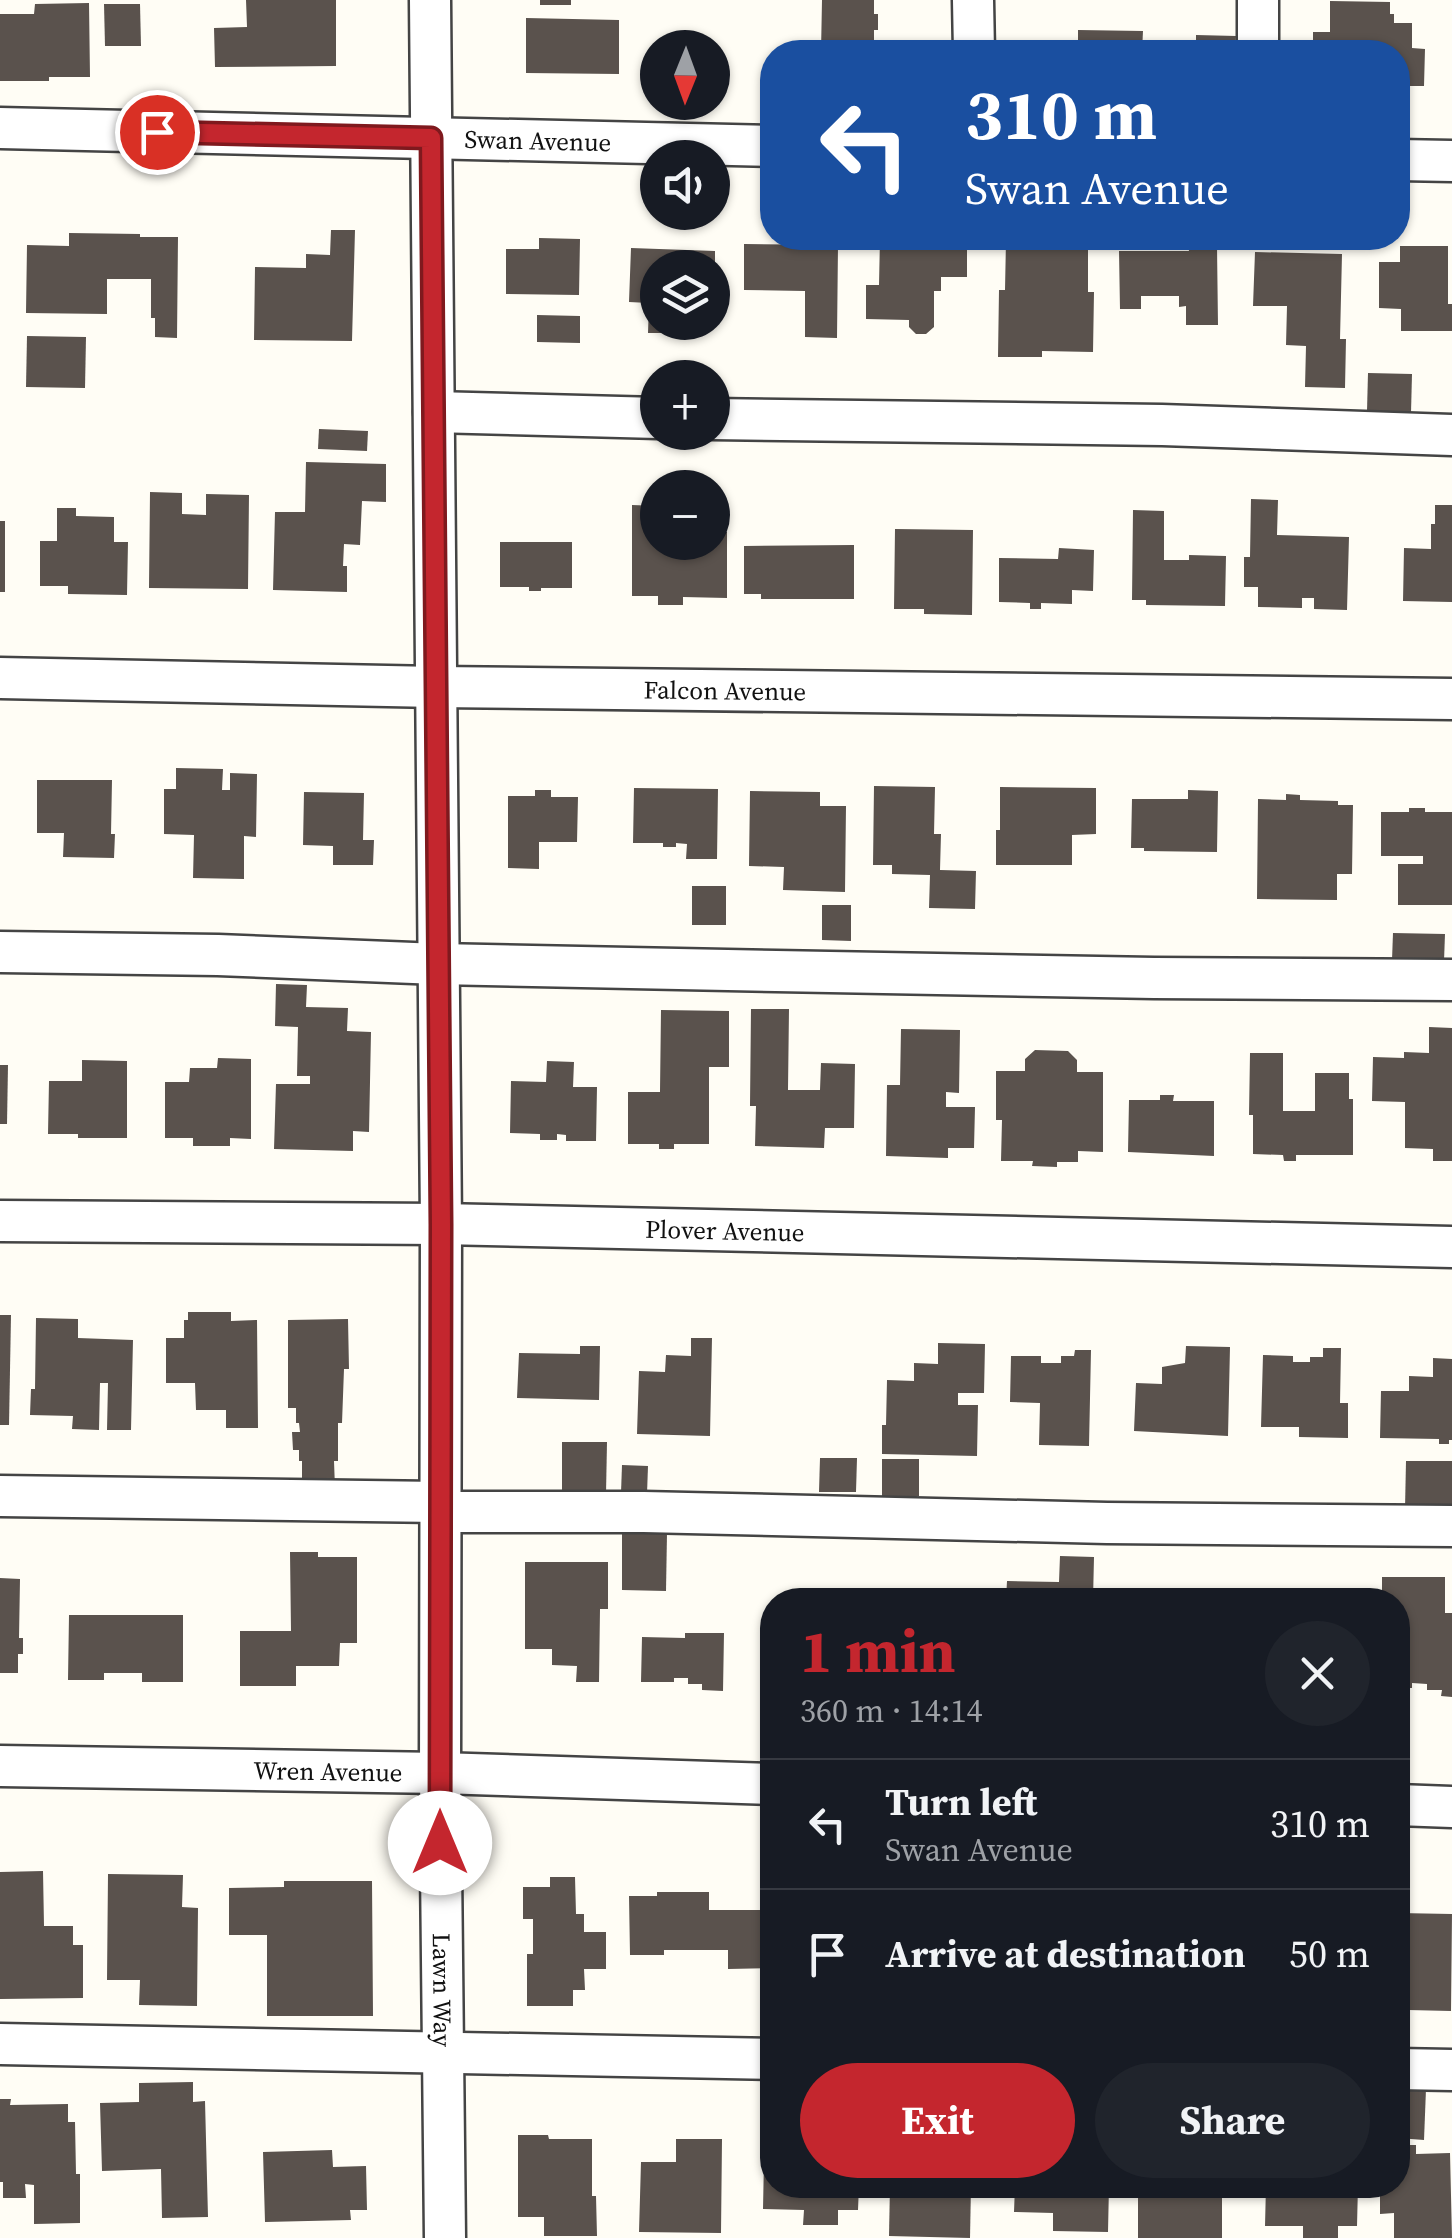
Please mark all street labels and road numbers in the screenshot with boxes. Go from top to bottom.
street label: Swan Avenue [464,122,612,159]
street label: Falcon Avenue [643,672,806,708]
street label: Plover Avenue [645,1212,805,1249]
street label: Wren Avenue [253,1753,403,1789]
street label: Lawn Way [425,1933,460,2047]

